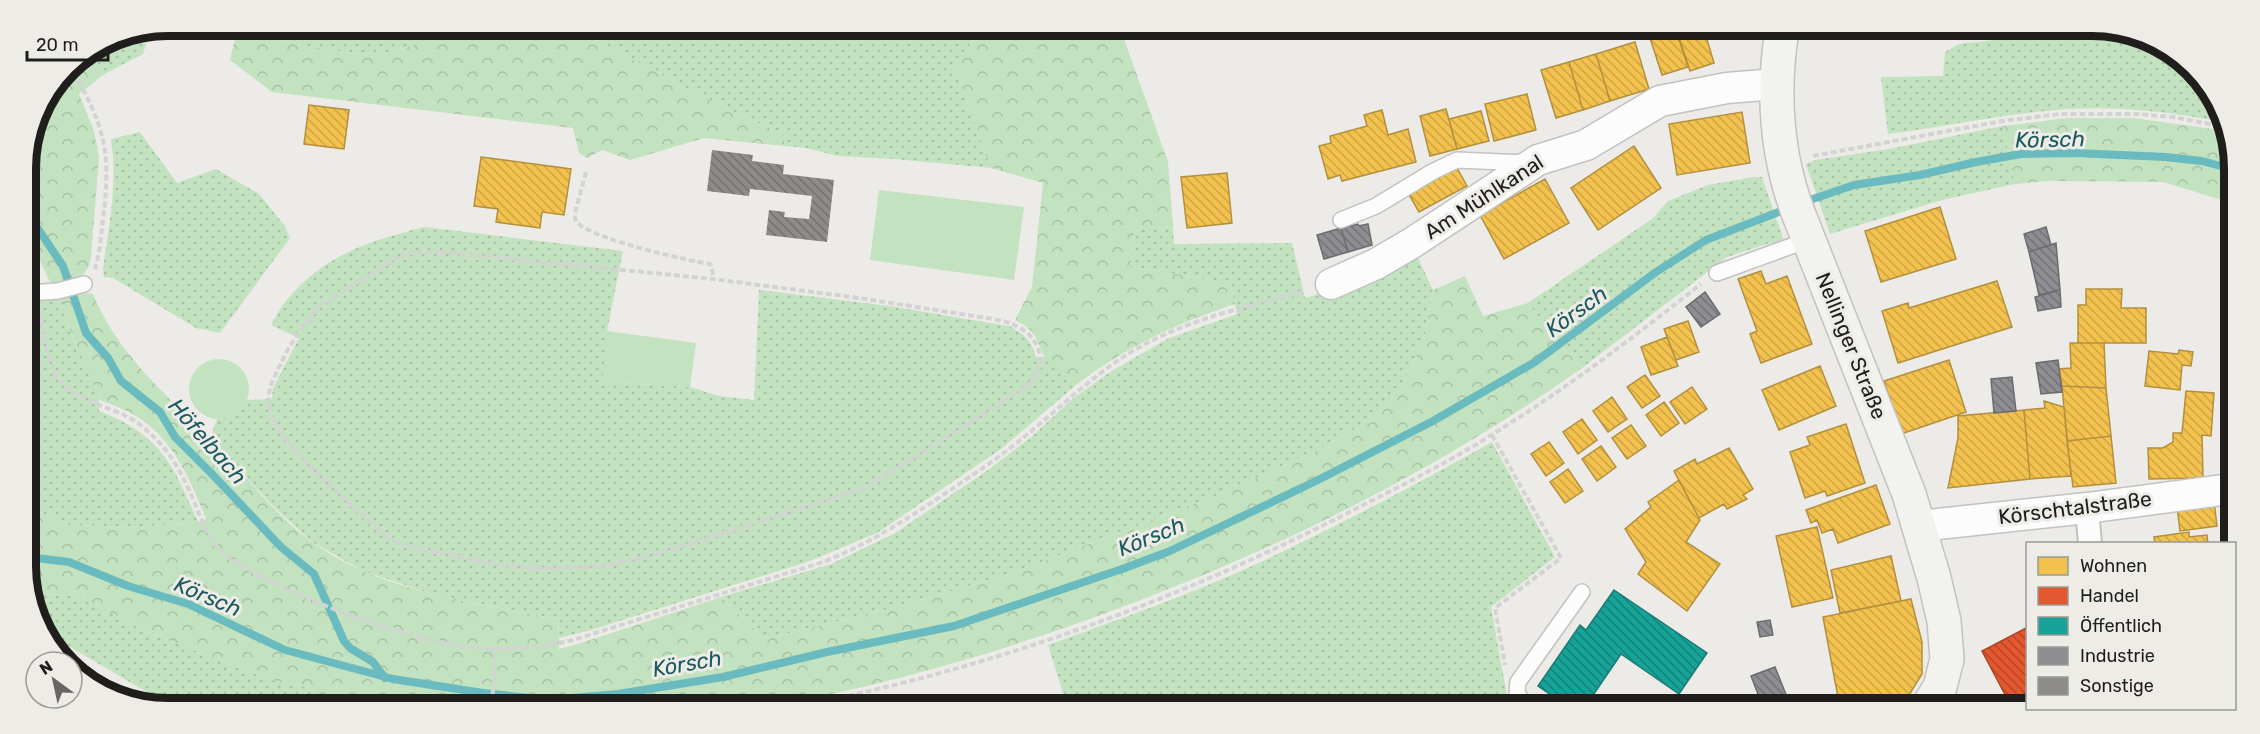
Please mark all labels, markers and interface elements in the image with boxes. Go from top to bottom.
scale bar [27,24,108,62]
text: 20 m [36,34,78,56]
water label: Körsch [2015,125,2085,154]
street label: Am Mühlkanal [1420,149,1548,244]
street label: Nellinger Straße [1811,269,1892,423]
water label: Körsch [1540,280,1613,343]
water label: Höfelbach [163,393,252,490]
street label: Körschtalstraße [1997,486,2153,529]
water label: Körsch [1114,511,1189,562]
legend [2026,542,2236,710]
text: Wohnen [2080,555,2147,577]
water label: Körsch [170,570,245,623]
text: Handel [2080,585,2139,607]
text: Öffentlich [2080,615,2162,637]
water label: Körsch [650,644,724,683]
text: Industrie [2080,645,2155,667]
north arrow [24,650,84,710]
text: N [36,657,56,679]
text: Sonstige [2080,675,2154,697]

